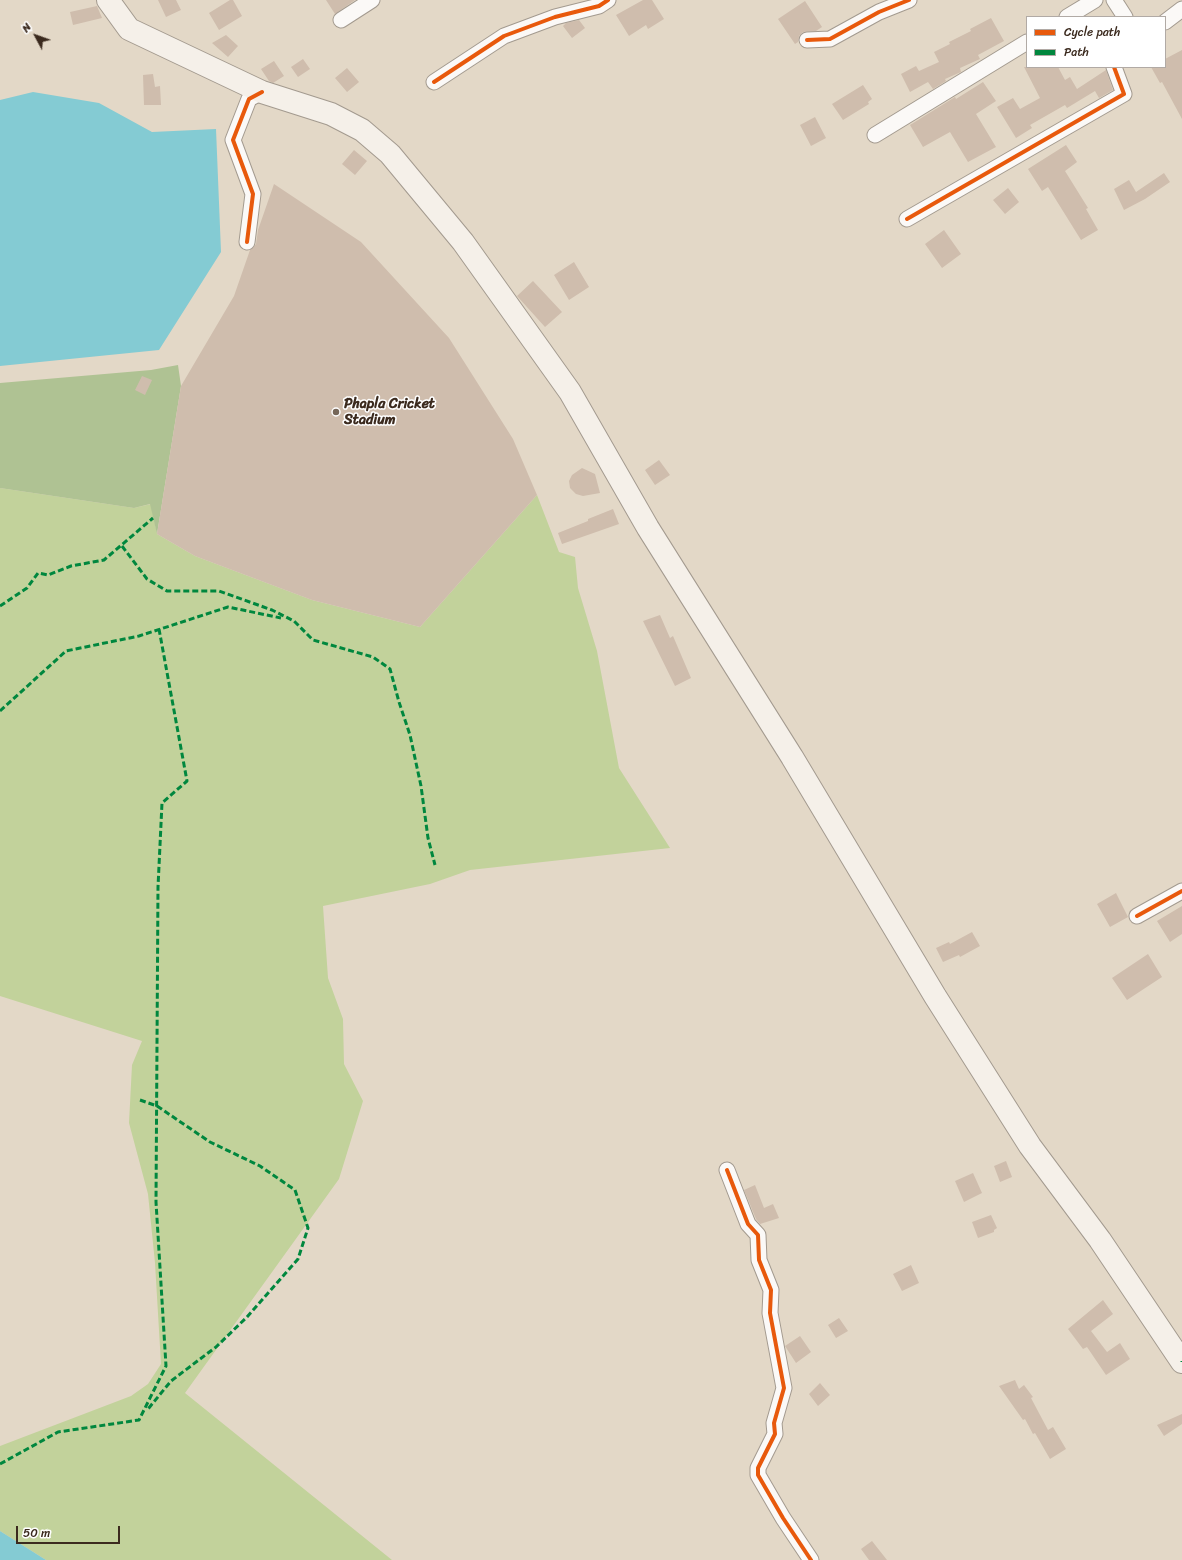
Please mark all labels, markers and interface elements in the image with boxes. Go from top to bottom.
north arrow [16,16,56,56]
legend [1026,16,1166,68]
text: N [17,19,36,37]
text: Cycle path [1064,21,1120,43]
text: Path [1064,41,1089,63]
place label: Phapla Cricket Stadium [344,396,435,428]
marker: Phapla Cricket Stadium [331,407,341,417]
scale bar [18,1518,122,1544]
text: 50 m [23,1522,50,1544]

